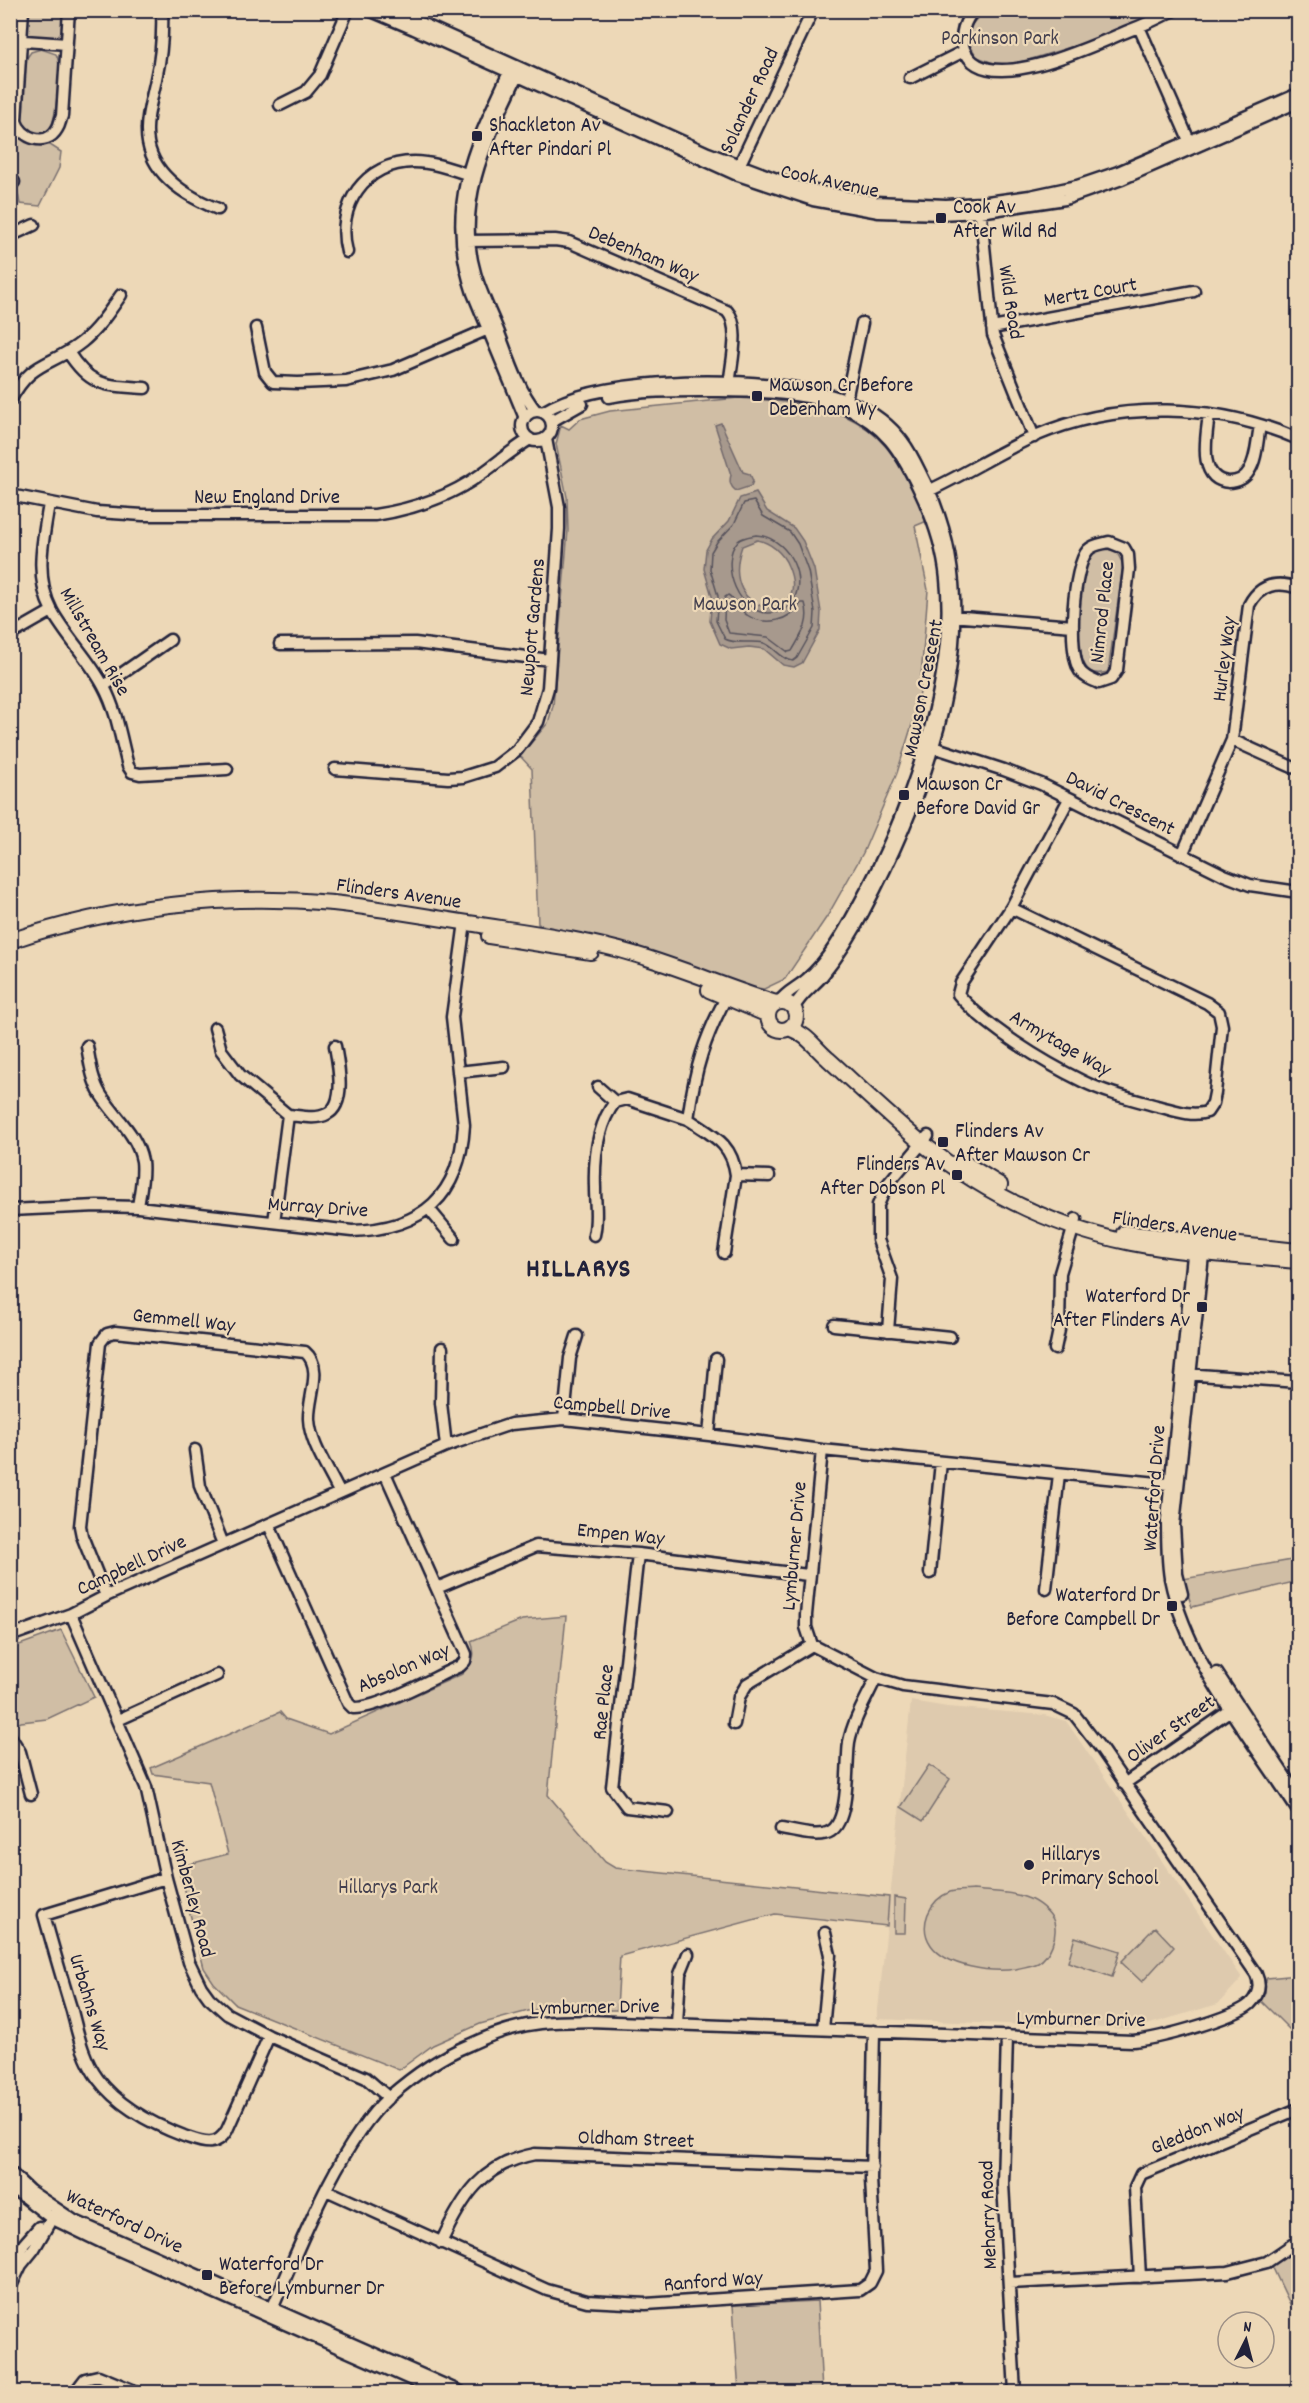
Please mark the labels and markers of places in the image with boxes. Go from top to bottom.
place label: Shackleton Av After Pindari Pl [489,112,611,166]
marker: Shackleton Av After Pindari Pl [470,129,484,143]
place label: Cook Av After Wild Rd [953,194,1057,248]
marker: Cook Av After Wild Rd [934,211,948,225]
place label: Mawson Cr Before Debenham Wy [769,372,913,426]
marker: Mawson Cr Before Debenham Wy [750,389,764,403]
place label: Mawson Cr Before David Gr [916,771,1040,825]
marker: Mawson Cr Before David Gr [897,788,911,802]
place label: Flinders Av After Mawson Cr [955,1118,1090,1172]
marker: Flinders Av After Mawson Cr [936,1135,950,1149]
place label: Flinders Av After Dobson Pl [820,1151,945,1205]
marker: Flinders Av After Dobson Pl [950,1168,964,1182]
place label: Waterford Dr After Flinders Av [1053,1283,1190,1337]
marker: Waterford Dr After Flinders Av [1195,1300,1209,1314]
place label: Waterford Dr Before Campbell Dr [1006,1582,1160,1636]
marker: Waterford Dr Before Campbell Dr [1165,1599,1179,1613]
place label: Hillarys Primary School [1041,1841,1159,1895]
marker: Hillarys Primary School [1022,1858,1036,1872]
place label: Waterford Dr Before Lymburner Dr [219,2251,385,2305]
marker: Waterford Dr Before Lymburner Dr [200,2268,214,2282]

